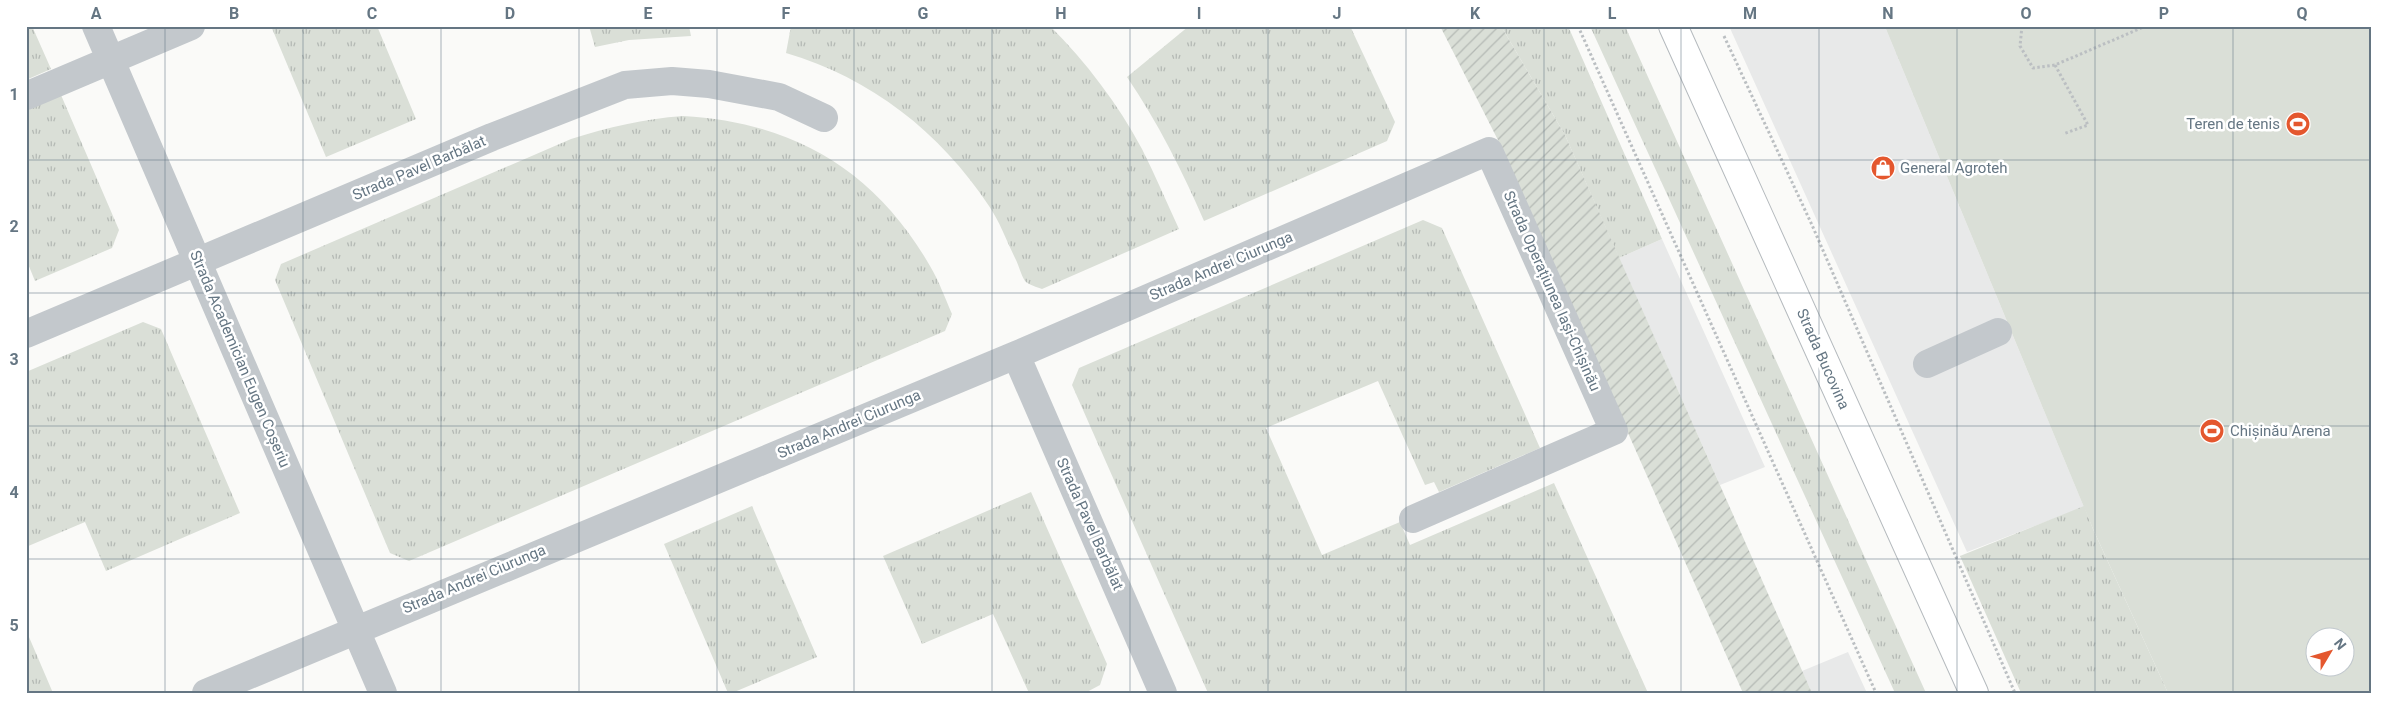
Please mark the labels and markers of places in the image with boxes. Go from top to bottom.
sports icon: Teren de tenis [2285,111,2311,137]
place label: Teren de tenis [2186,115,2280,133]
shop icon: General Agroteh [1870,155,1896,181]
place label: General Agroteh [1900,159,2008,177]
sports icon: Chișinău Arena [2199,418,2225,444]
place label: Chișinău Arena [2230,422,2331,440]

